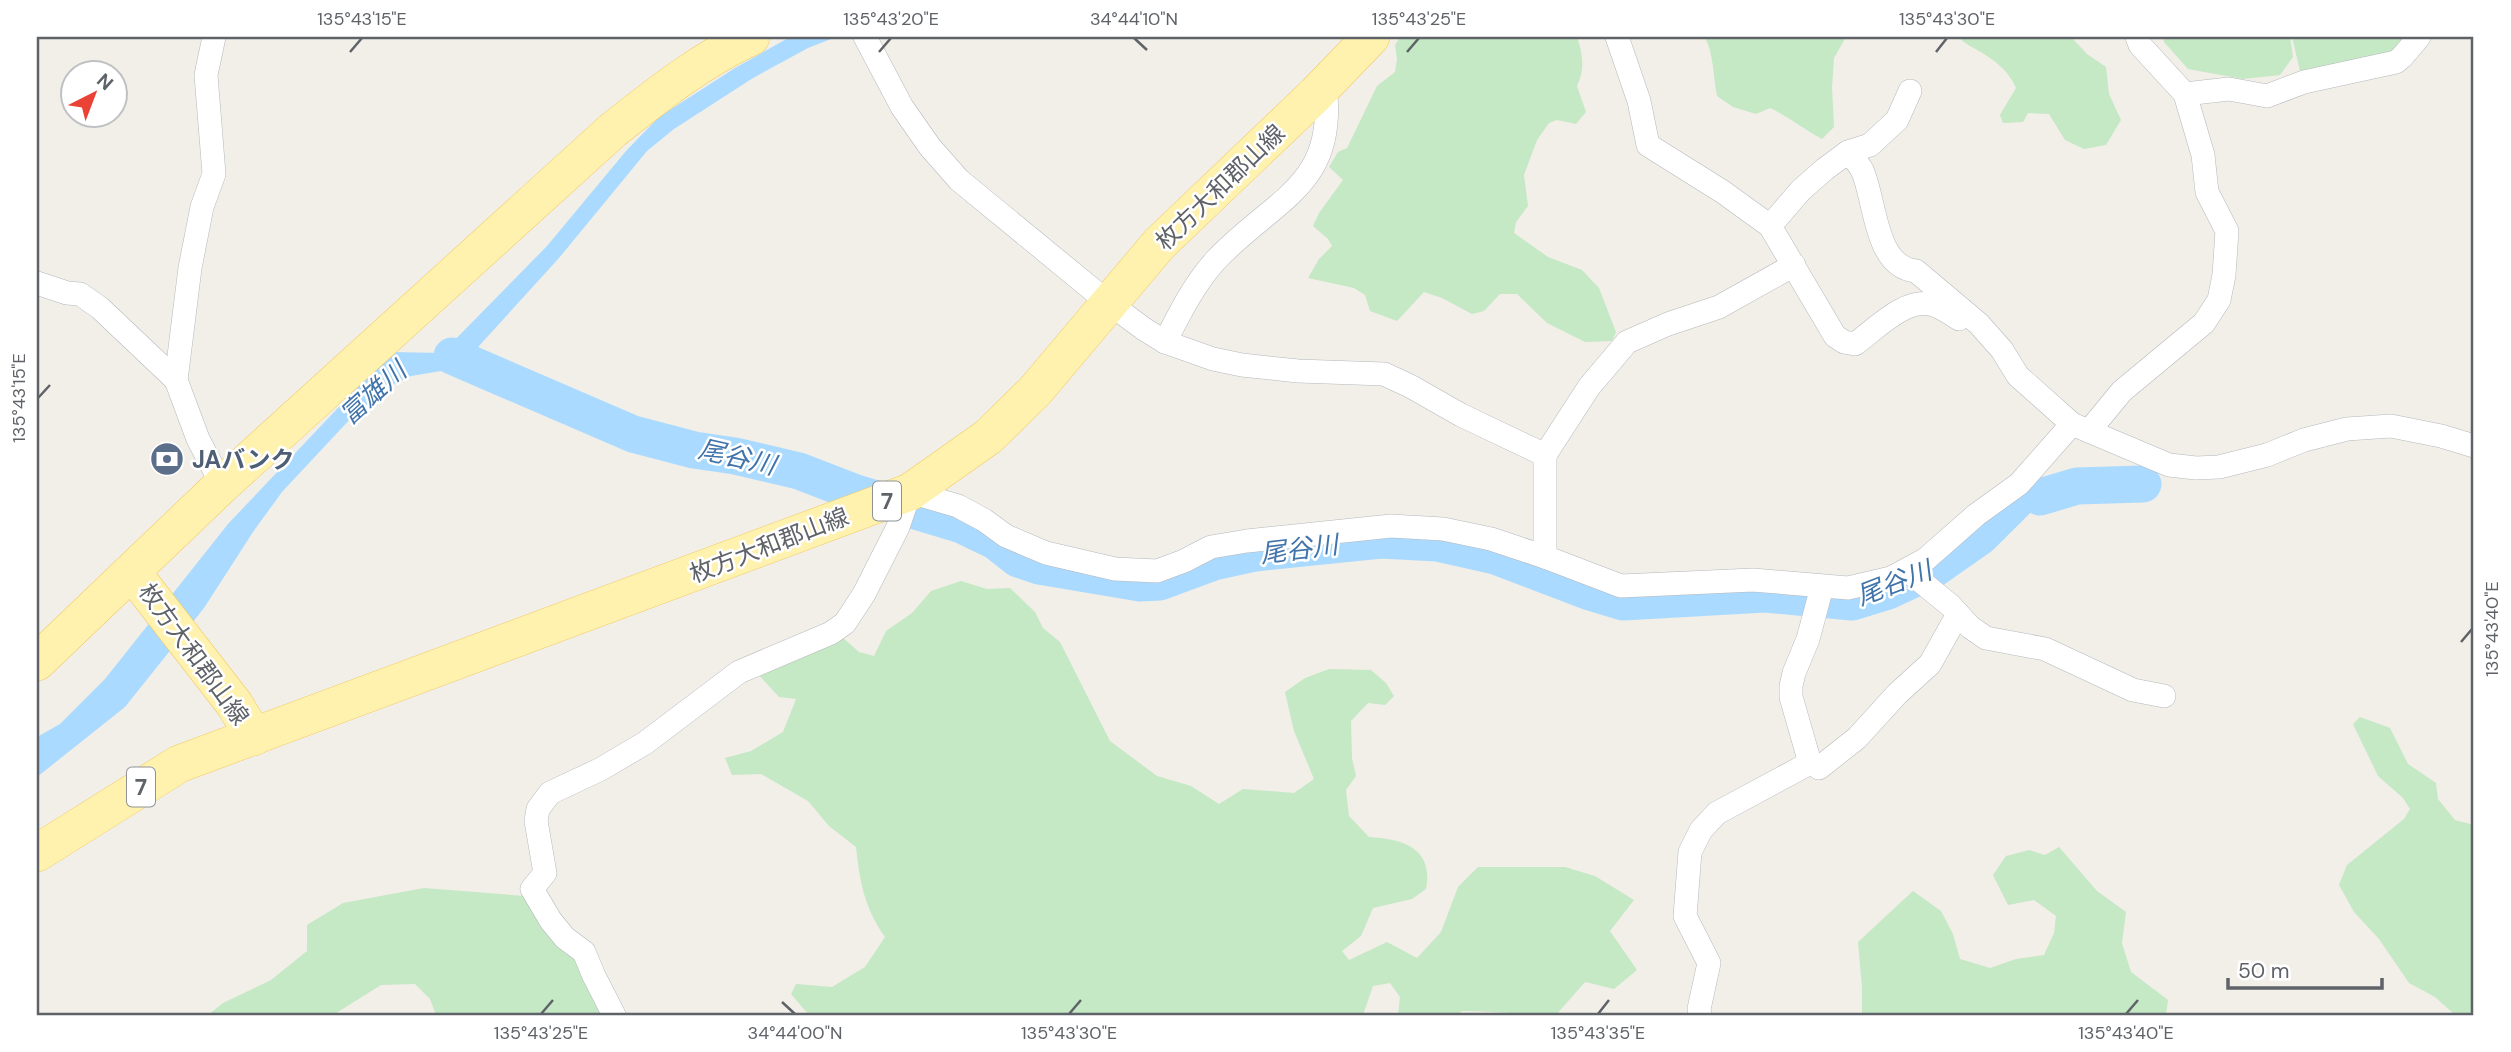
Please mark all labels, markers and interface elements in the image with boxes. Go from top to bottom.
text: 135°43'15"E [317,7,407,31]
text: 135°43'20"E [843,7,939,31]
text: 34°44'10"N [1090,7,1178,31]
text: 135°43'25"E [1372,7,1466,31]
text: 135°43'30"E [1899,7,1995,31]
north arrow [60,60,130,130]
text: N [92,68,119,96]
street label: 枚方大和郡山線 [1149,117,1291,257]
water label: 富雄川 [333,352,416,432]
text: 135°43'15"E [7,353,31,443]
water label: 尾谷川 [695,432,782,483]
bank icon: JAバンク [148,440,186,478]
place label: JAバンク [192,444,294,475]
road number: 7 [873,481,901,520]
street label: 枚方大和郡山線 [685,500,853,590]
water label: 尾谷川 [1258,527,1343,571]
water label: 尾谷川 [1851,552,1939,613]
street label: 枚方大和郡山線 [132,577,256,731]
text: 135°43'40"E [2480,581,2504,677]
road number: 7 [127,768,155,806]
scale bar [2228,947,2382,991]
text: 50 m [2238,957,2289,985]
text: 135°43'25"E [494,1021,588,1045]
text: 34°44'00"N [748,1021,842,1045]
text: 135°43'30"E [1021,1021,1117,1045]
text: 135°43'35"E [1551,1021,1645,1045]
text: 135°43'40"E [2078,1021,2174,1045]

